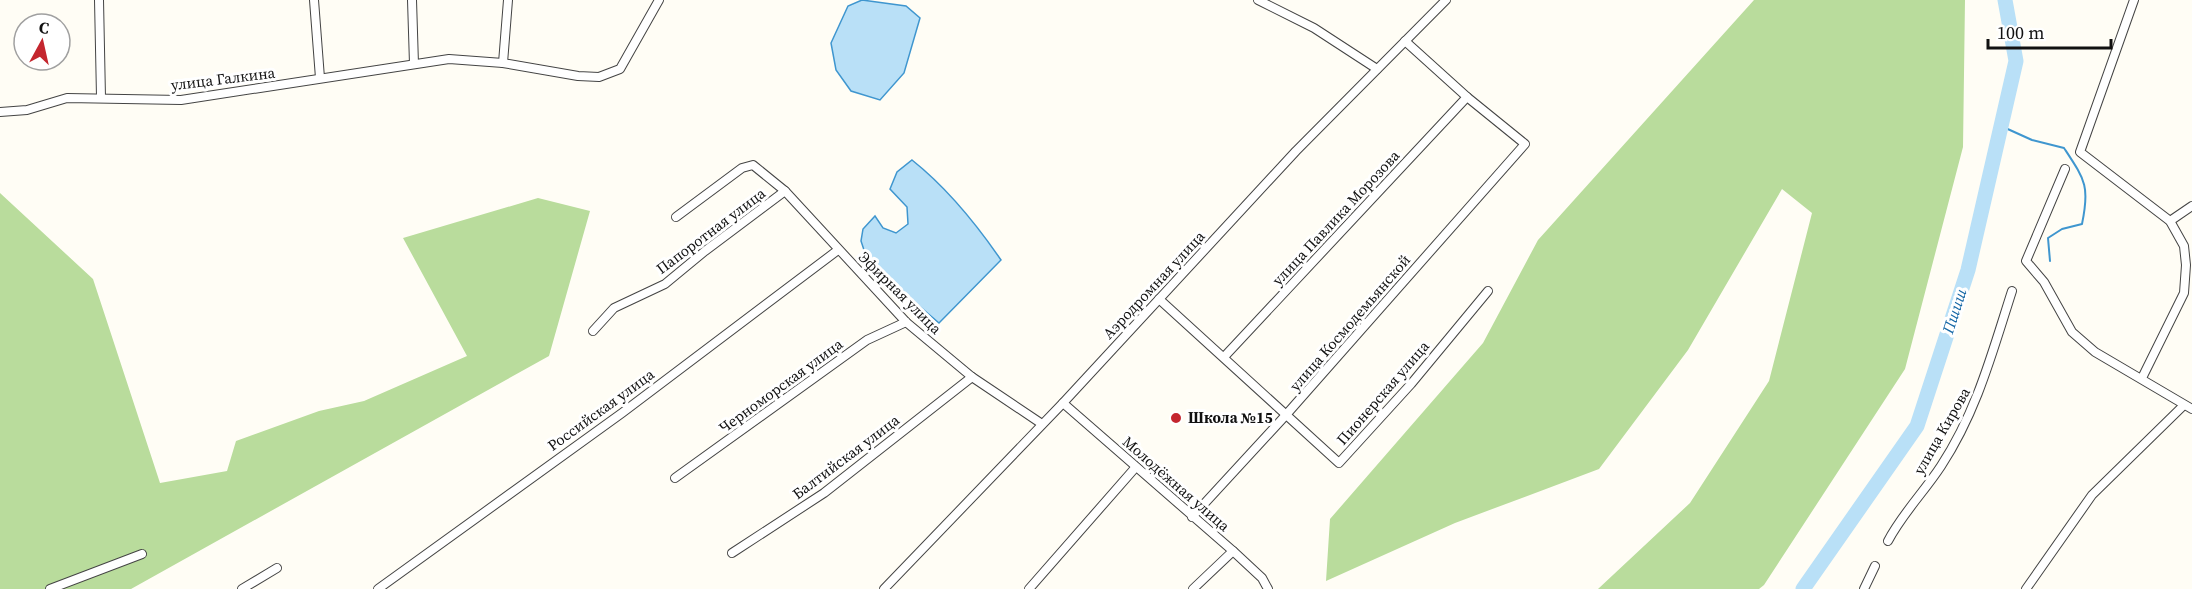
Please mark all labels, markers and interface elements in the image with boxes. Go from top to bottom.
north arrow [12,12,72,72]
scale bar [1988,12,2111,50]
text: С [38,16,51,39]
text: 100 m [1997,20,2044,45]
street label: улица Галкина [170,62,277,95]
street label: улица Павлика Морозова [1267,145,1404,290]
street label: Папоротная улица [652,182,770,279]
street label: Аэродромная улица [1098,226,1210,343]
street label: Эфирная улица [854,247,947,339]
street label: улица Космодемьянской [1284,250,1415,396]
water label: Пшиш [1936,286,1972,337]
street label: Черноморская улица [714,333,847,438]
street label: Пионерская улица [1331,336,1434,449]
street label: Российская улица [543,363,659,456]
street label: улица Кирова [1908,383,1975,478]
place label: Школа №15 [1188,407,1273,428]
street label: Балтийская улица [788,409,904,504]
marker: Школа №15 [1169,411,1183,425]
street label: Молодёжная улица [1118,431,1235,536]

